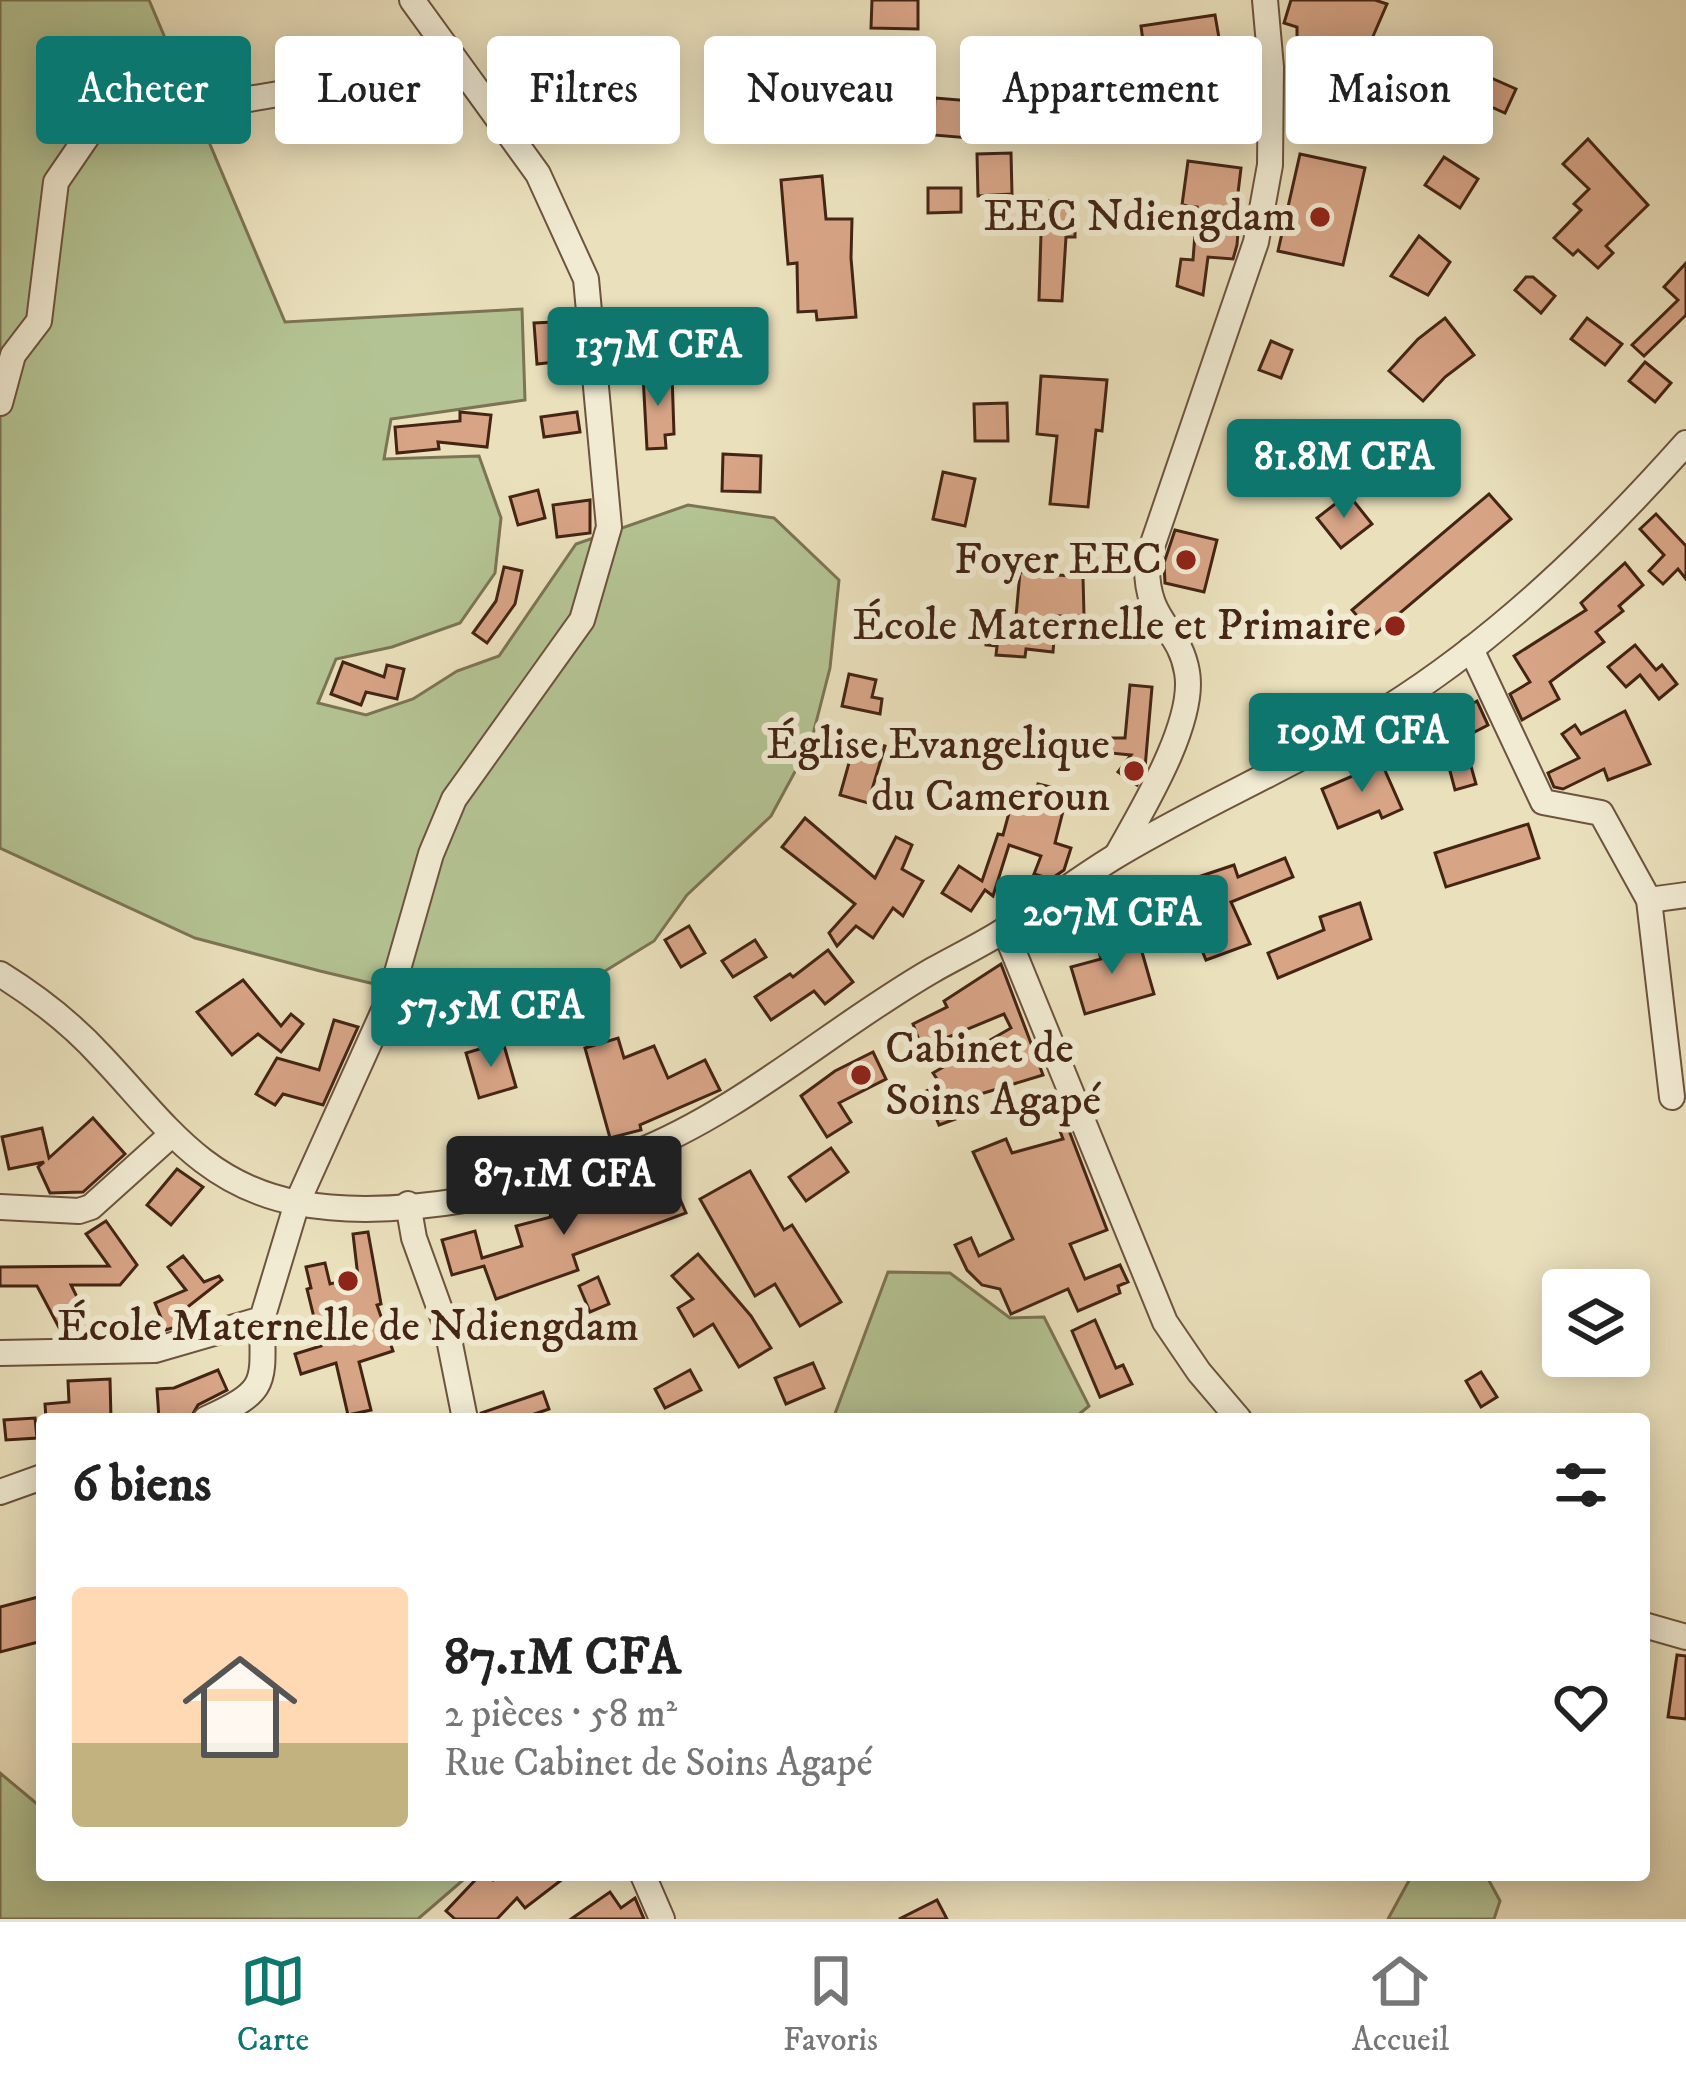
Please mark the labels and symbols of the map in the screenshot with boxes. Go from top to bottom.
place label: EEC Ndiengdam [983,189,1296,245]
marker: EEC Ndiengdam [1307,204,1333,230]
pin: 137M CFA [534,307,782,409]
pin: 81.8M CFA [1207,419,1481,521]
place label: Foyer EEC [954,532,1162,588]
marker: Foyer EEC [1173,547,1199,573]
place label: École Maternelle et Primaire [852,598,1371,654]
marker: École Maternelle et Primaire [1382,613,1408,639]
pin: 109M CFA [1238,693,1486,795]
place label: Église Evangelique du Cameroun [766,717,1110,825]
marker: Église Evangelique du Cameroun [1121,758,1147,784]
pin: 207M CFA [988,875,1236,977]
pin: 57.5M CFA [354,968,628,1070]
place label: Cabinet de Soins Agapé [885,1021,1102,1129]
marker: Cabinet de Soins Agapé [848,1062,874,1088]
pin: 87.1M CFA [427,1136,701,1238]
marker: École Maternelle de Ndiengdam [335,1268,361,1294]
place label: École Maternelle de Ndiengdam [57,1299,639,1355]

